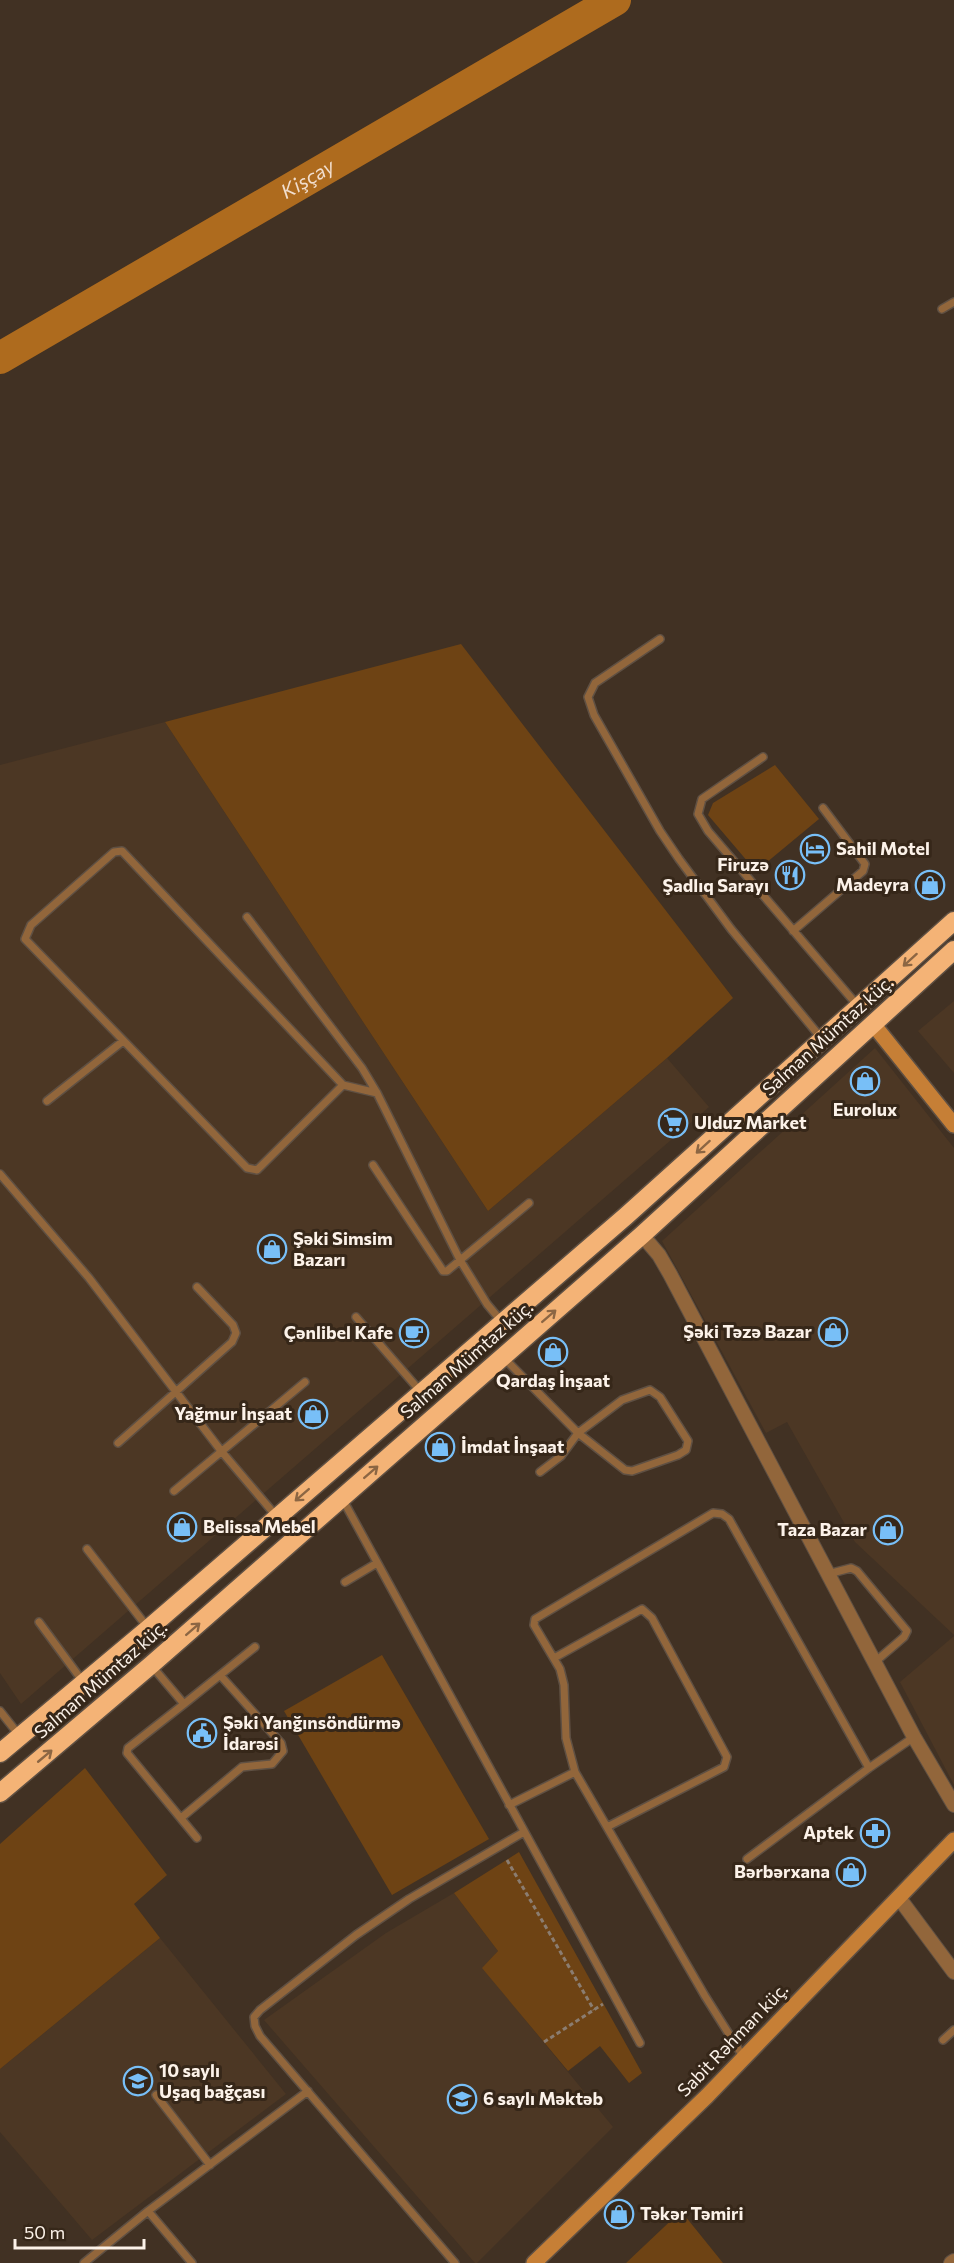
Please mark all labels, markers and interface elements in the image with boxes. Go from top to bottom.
water label: Kişçay [276,153,339,203]
hotel icon: Sahil Motel [799,833,831,865]
place label: Sahil Motel [836,837,930,859]
place label: Firuzə Şadlıq Sarayı [663,853,769,896]
restaurant icon: Firuzə Şadlıq Sarayı [774,859,806,891]
shop icon: Madeyra [914,869,946,901]
place label: Madeyra [836,873,909,895]
one-way arrow [903,953,918,967]
street label: Salman Mümtaz küç. [757,971,897,1100]
shop icon: Eurolux [849,1065,881,1097]
place label: Eurolux [833,1098,897,1120]
supermarket icon: Ulduz Market [657,1107,689,1139]
place label: Ulduz Market [694,1111,807,1133]
one-way arrow [696,1140,711,1154]
place label: Şəki Simsim Bazarı [293,1227,393,1270]
shop icon: Şəki Simsim Bazarı [256,1233,288,1265]
street label: Salman Mümtaz küç. [396,1296,537,1423]
one-way arrow [541,1309,556,1323]
shop icon: Şəki Təzə Bazar [817,1316,849,1348]
cafe icon: Çənlibel Kafe [398,1317,430,1349]
place label: Şəki Təzə Bazar [683,1320,813,1342]
place label: Çənlibel Kafe [284,1321,393,1343]
shop icon: Qardaş İnşaat [537,1336,569,1368]
place label: Qardaş İnşaat [496,1369,610,1391]
shop icon: Yağmur İnşaat [297,1398,329,1430]
place label: Yağmur İnşaat [174,1402,292,1424]
shop icon: İmdat İnşaat [424,1431,456,1463]
place label: İmdat İnşaat [461,1435,565,1457]
one-way arrow [363,1465,378,1479]
one-way arrow [295,1488,310,1502]
shop icon: Belissa Mebel [166,1511,198,1543]
shop icon: Taza Bazar [872,1514,904,1546]
place label: Belissa Mebel [203,1515,316,1537]
place label: Taza Bazar [777,1518,868,1540]
street label: Salman Mümtaz küç. [30,1616,171,1743]
one-way arrow [184,1622,200,1636]
place label: Şəki Yanğınsöndürmə İdarəsi [223,1711,401,1754]
public building icon: Şəki Yanğınsöndürmə İdarəsi [186,1717,218,1749]
one-way arrow [37,1749,53,1762]
pharmacy icon: Aptek [859,1817,891,1849]
place label: Aptek [803,1821,855,1843]
shop icon: Bərbərxana [835,1856,867,1888]
place label: Bərbərxana [734,1860,830,1882]
street label: Sabit Rəhman küç. [672,1978,792,2101]
place label: 10 saylı Uşaq bağçası [159,2059,265,2102]
school or university icon: 10 saylı Uşaq bağçası [122,2065,154,2097]
school or university icon: 6 saylı Məktəb [446,2083,478,2115]
place label: 6 saylı Məktəb [483,2087,603,2109]
shop icon: Təkər Təmiri [603,2198,635,2230]
place label: Təkər Təmiri [640,2202,744,2224]
scale bar [15,2212,144,2250]
text: 50 m [24,2221,65,2243]

